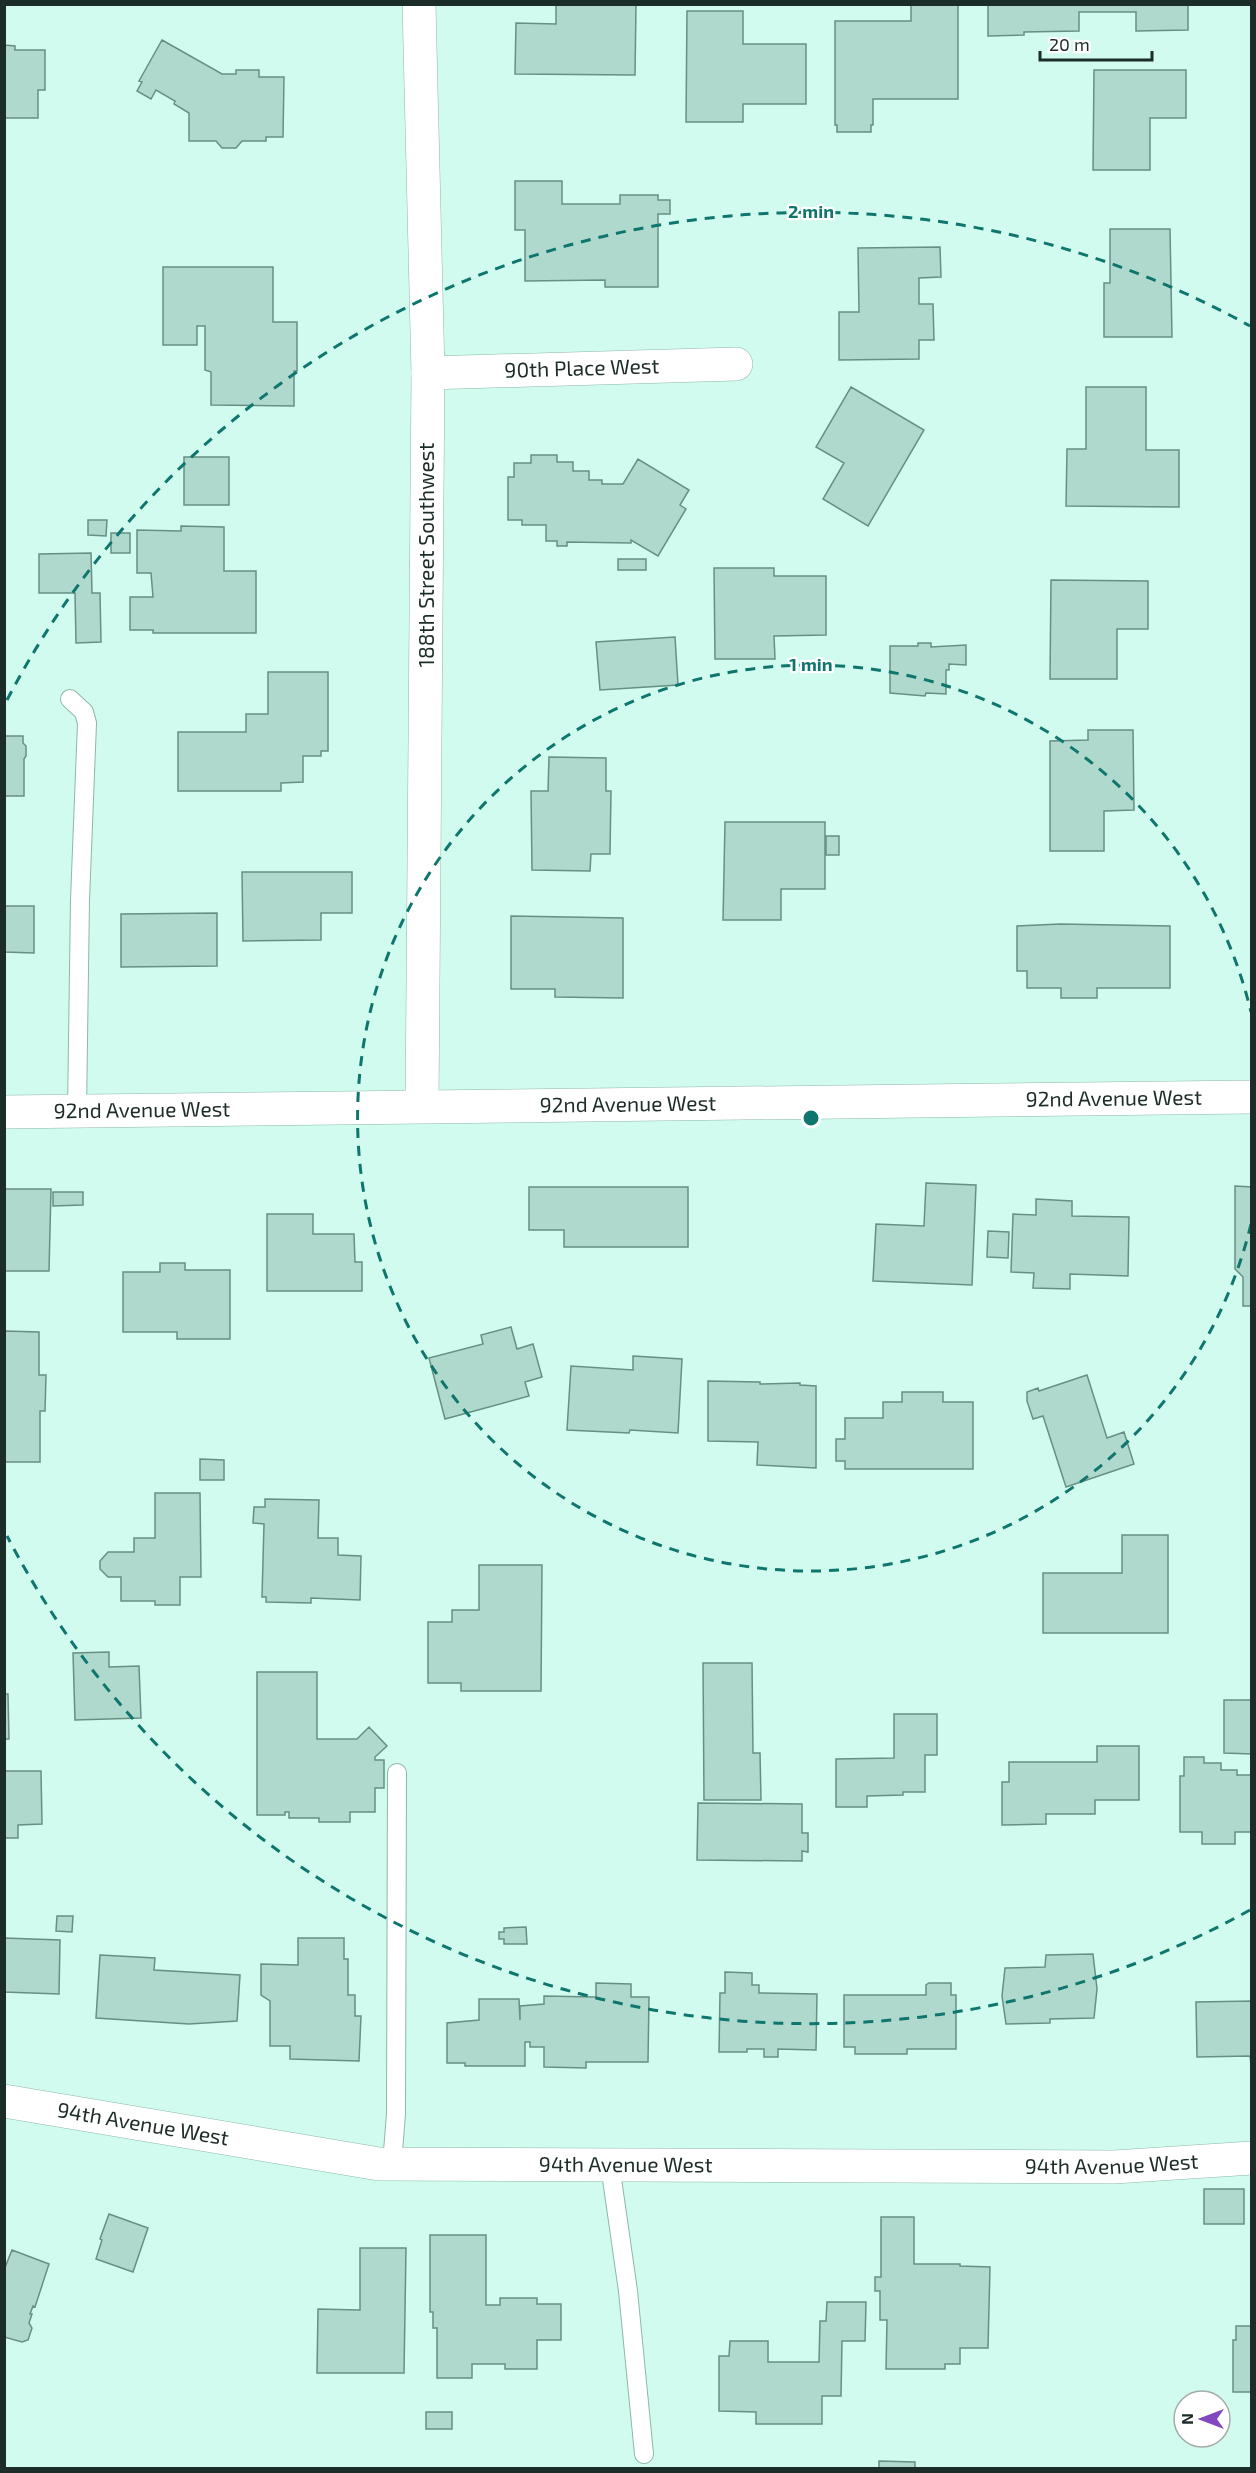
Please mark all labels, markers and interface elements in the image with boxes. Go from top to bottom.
scale bar [1040,24,1152,62]
text: 20 m [1049,33,1090,55]
text: 2 min [788,200,834,222]
street label: 90th Place West [504,352,660,382]
street label: 188th Street Southwest [413,443,438,667]
text: 1 min [789,653,833,675]
street label: 92nd Avenue West [1025,1084,1202,1111]
street label: 92nd Avenue West [539,1089,716,1117]
street label: 92nd Avenue West [54,1095,230,1122]
centre of rings [801,1108,821,1128]
street label: 94th Avenue West [56,2096,231,2150]
street label: 94th Avenue West [1025,2148,1199,2178]
street label: 94th Avenue West [539,2151,713,2176]
north arrow [1172,2389,1232,2449]
text: N [1177,2413,1196,2425]

